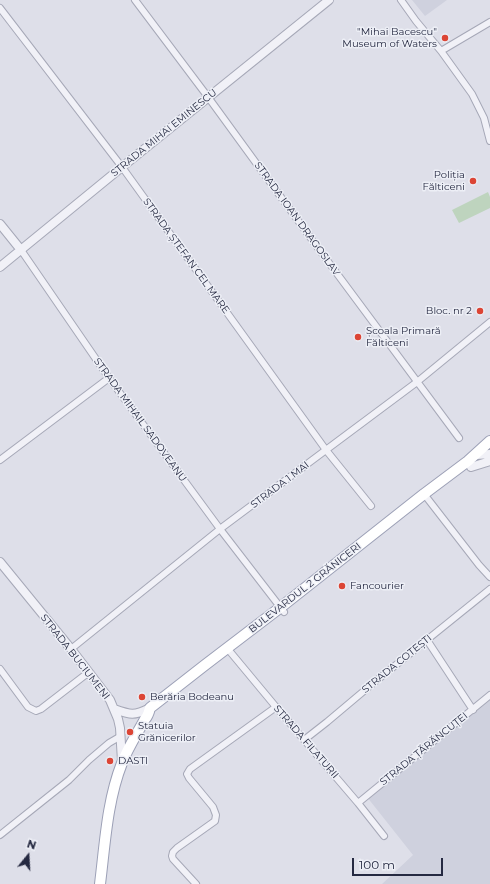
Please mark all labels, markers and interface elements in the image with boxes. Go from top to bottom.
place label: "Mihai Bacescu" Museum of Waters [342,26,437,50]
marker: "Mihai Bacescu" Museum of Waters [440,33,450,43]
street label: STRADA MIHAI EMINESCU [109,87,219,179]
street label: STRADA IOAN DRAGOSLAV [252,160,342,278]
place label: Poliția Fălticeni [423,169,465,192]
marker: Poliția Fălticeni [468,176,478,186]
street label: STRADA ȘTEFAN CEL MARE [140,196,232,316]
place label: Bloc. nr 2 [426,305,472,317]
marker: Bloc. nr 2 [475,306,485,316]
place label: Școala Primară Fălticeni [366,325,441,348]
marker: Școala Primară Fălticeni [353,332,363,342]
street label: STRADA MIHAIL SADOVEANU [91,356,189,484]
street label: STRADA 1 MAI [248,459,312,511]
street label: BULEVARDUL 2 GRĂNICERI [246,540,364,636]
place label: Fancourier [350,580,404,592]
marker: Fancourier [337,581,347,591]
street label: STRADA BUCIUMENI [38,612,112,702]
street label: STRADA COTEȘTI [360,632,434,696]
place label: Berăria Bodeanu [150,691,234,703]
marker: Berăria Bodeanu [137,692,147,702]
street label: STRADA FILATURII [271,703,341,781]
street label: STRADA ȚĂRĂNCUȚEI [378,710,470,788]
place label: Statuia Grănicerilor [138,720,196,744]
marker: Statuia Grănicerilor [125,727,135,737]
place label: DASTI [118,755,148,767]
marker: DASTI [105,756,115,766]
north arrow [8,836,48,876]
text: N [25,837,38,853]
scale bar [354,850,445,876]
text: 100 m [359,857,395,872]

